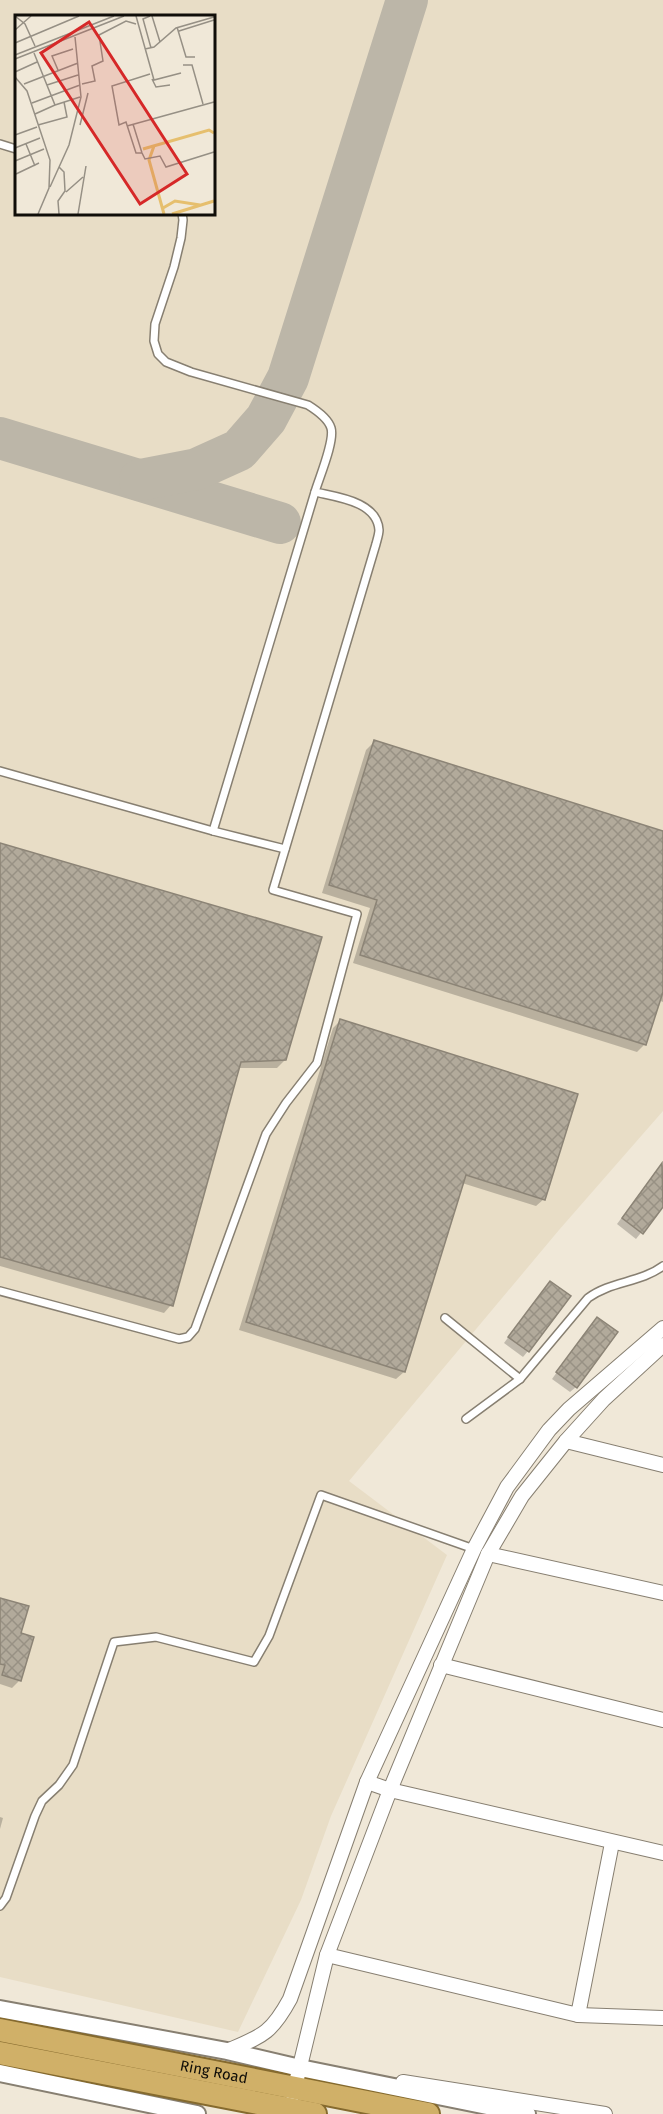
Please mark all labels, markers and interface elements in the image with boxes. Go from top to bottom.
inset map [15,15,214,214]
street label: Ring Road [179,2057,249,2087]

